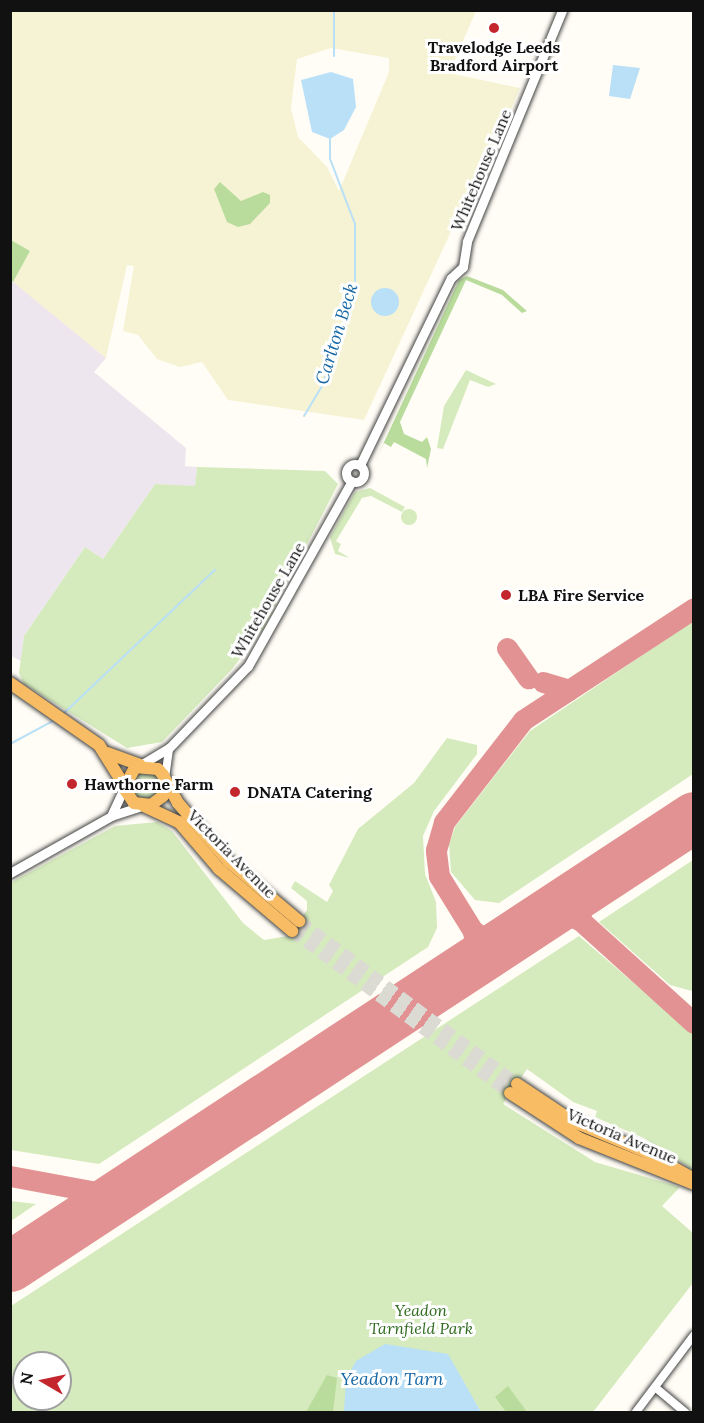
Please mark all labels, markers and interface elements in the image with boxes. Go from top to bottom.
marker: Travelodge Leeds Bradford Airport [487,21,501,35]
place label: Travelodge Leeds Bradford Airport [428,37,560,75]
street label: Whitehouse Lane [447,106,515,234]
water label: Carlton Beck [311,281,363,387]
street label: Whitehouse Lane [227,539,309,661]
place label: LBA Fire Service [518,585,644,605]
marker: LBA Fire Service [499,588,513,602]
place label: Hawthorne Farm [84,774,213,794]
marker: Hawthorne Farm [65,777,79,791]
place label: DNATA Catering [247,782,372,802]
marker: DNATA Catering [228,785,242,799]
street label: Victoria Avenue [184,806,280,902]
street label: Victoria Avenue [564,1104,680,1168]
park label: Yeadon Tarnfield Park [369,1300,473,1338]
north arrow [12,1351,72,1411]
water label: Yeadon Tarn [340,1368,444,1390]
text: N [15,1371,37,1386]

